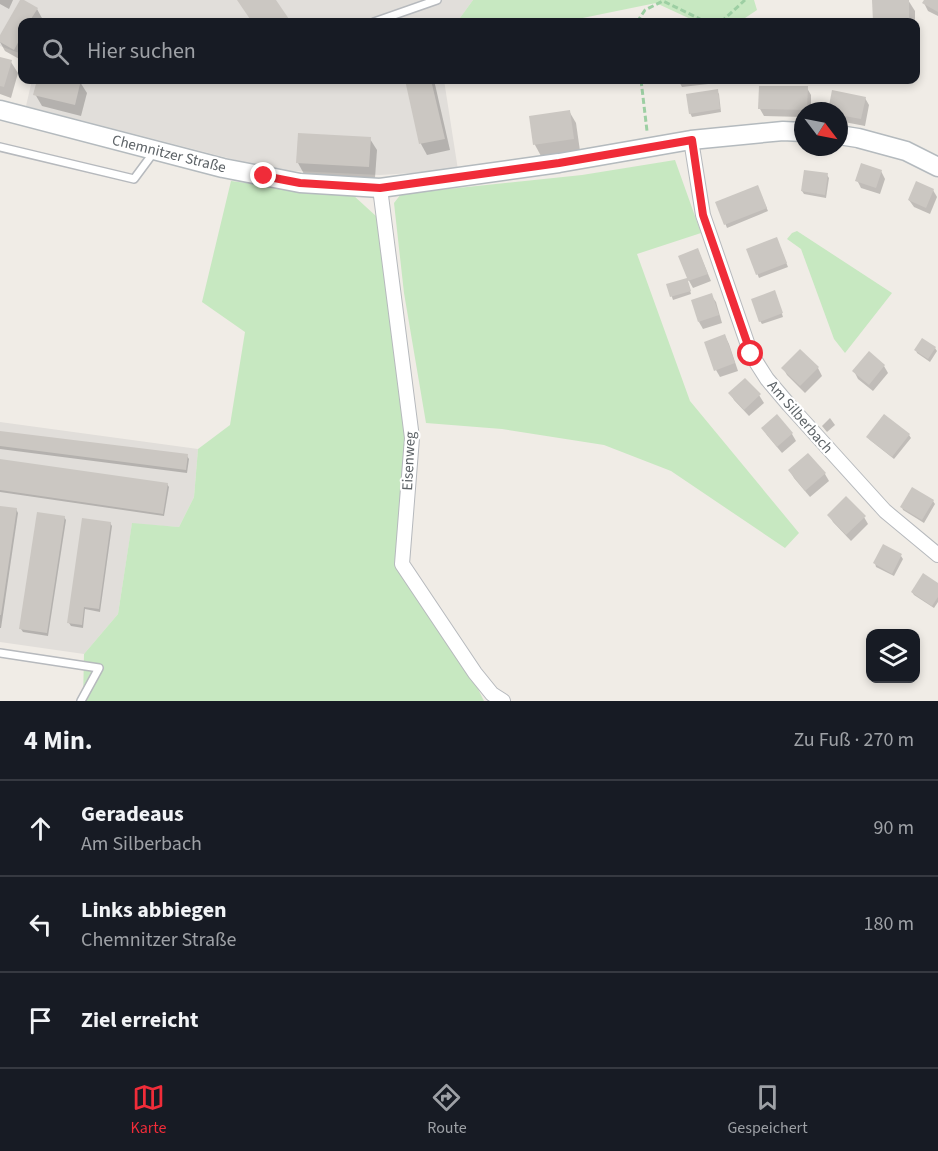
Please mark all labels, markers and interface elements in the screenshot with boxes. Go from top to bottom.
search box [18,18,920,84]
icon: search [39,35,72,68]
text: Hier suchen [87,35,196,67]
north arrow [794,102,848,156]
street label: Chemnitzer Straße [110,130,228,178]
route end [250,162,276,188]
route start [737,340,763,366]
street label: Am Silberbach [762,376,838,458]
street label: Eisenweg [397,431,421,491]
map controls [866,629,920,683]
button: layers [866,629,920,683]
text: 4 Min. [24,722,93,759]
text: Zu Fuß · 270 m [793,726,914,754]
text: Geradeaus [81,798,184,830]
icon: ahead [24,812,57,845]
text: 90 m [874,814,914,842]
text: Am Silberbach [81,830,202,858]
text: Links abbiegen [81,894,227,926]
icon: left [24,908,57,941]
text: 180 m [864,910,914,938]
text: Chemnitzer Straße [81,926,237,954]
icon: arrive [24,1004,57,1037]
text: Ziel erreicht [81,1004,199,1036]
tab: Karte [130,1081,166,1139]
tab: Route [427,1081,467,1139]
tab: Gespeichert [727,1081,808,1139]

